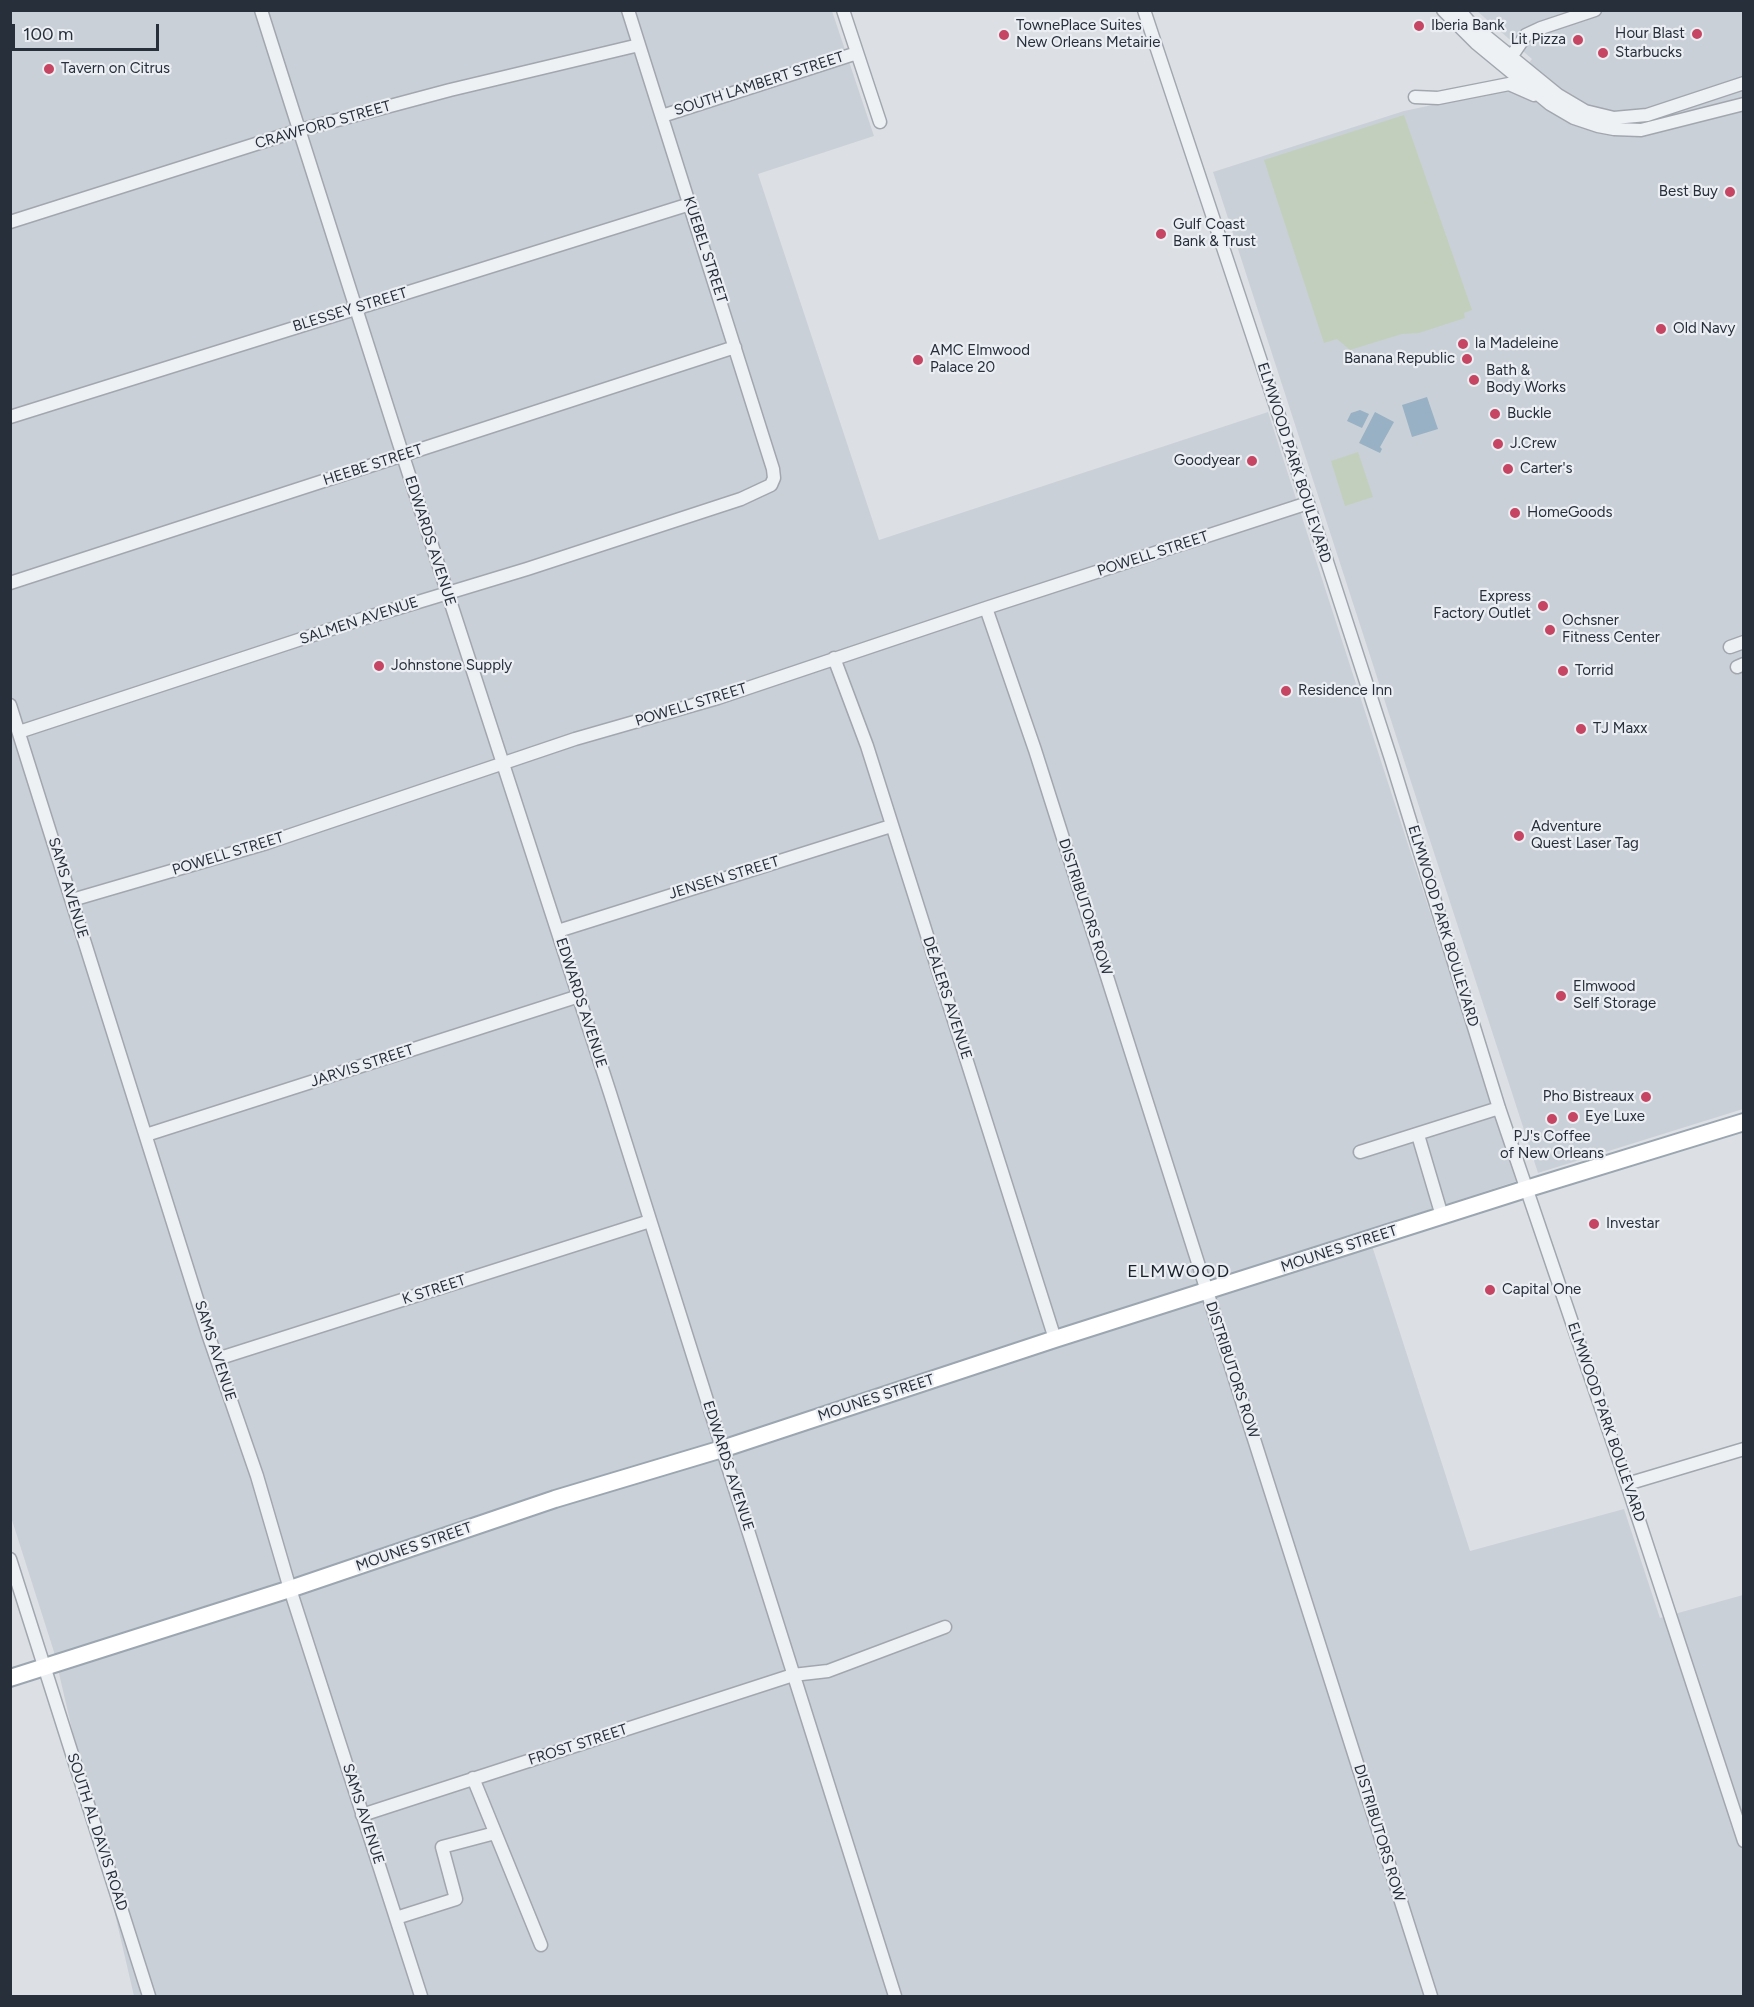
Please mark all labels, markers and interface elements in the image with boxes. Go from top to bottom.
scale bar [15,12,162,50]
place label: TownePlace Suites New Orleans Metairie [1016,17,1160,52]
place label: Iberia Bank [1431,17,1504,35]
marker: Iberia Bank [1412,19,1426,33]
text: 100 m [23,23,73,45]
place label: Hour Blast [1615,25,1685,43]
marker: Hour Blast [1690,27,1704,41]
marker: TownePlace Suites New Orleans Metairie [997,28,1011,42]
place label: Lit Pizza [1511,31,1566,49]
marker: Lit Pizza [1571,33,1585,47]
place label: Starbucks [1615,44,1682,62]
marker: Starbucks [1596,46,1610,60]
street label: SOUTH LAMBERT STREET [672,48,846,120]
place label: Tavern on Citrus [61,60,170,78]
marker: Tavern on Citrus [42,62,56,76]
street label: CRAWFORD STREET [253,97,393,153]
place label: Best Buy [1659,183,1718,201]
marker: Best Buy [1723,185,1737,199]
street label: KUEBEL STREET [679,194,731,306]
place label: Gulf Coast Bank & Trust [1173,216,1256,251]
marker: Gulf Coast Bank & Trust [1154,227,1168,241]
street label: BLESSEY STREET [291,284,409,336]
place label: Old Navy [1673,320,1735,338]
marker: Old Navy [1654,322,1668,336]
place label: la Madeleine [1475,335,1559,353]
marker: la Madeleine [1456,337,1470,351]
place label: AMC Elmwood Palace 20 [930,342,1030,377]
place label: Banana Republic [1344,350,1455,368]
marker: Banana Republic [1460,352,1474,366]
marker: AMC Elmwood Palace 20 [911,353,925,367]
street label: ELMWOOD PARK BOULEVARD [1253,360,1335,566]
place label: Bath & Body Works [1486,362,1566,397]
marker: Bath & Body Works [1467,373,1481,387]
place label: Buckle [1507,405,1551,423]
marker: Buckle [1488,407,1502,421]
place label: J.Crew [1510,435,1556,453]
marker: J.Crew [1491,437,1505,451]
street label: HEEBE STREET [321,440,425,490]
place label: Goodyear [1174,452,1240,470]
marker: Goodyear [1245,454,1259,468]
place label: Carter's [1520,460,1572,478]
marker: Carter's [1501,462,1515,476]
street label: EDWARDS AVENUE [400,474,460,608]
place label: HomeGoods [1527,504,1612,522]
marker: HomeGoods [1508,506,1522,520]
street label: POWELL STREET [1095,528,1211,580]
place label: Express Factory Outlet [1433,588,1531,623]
street label: SALMEN AVENUE [297,593,421,649]
marker: Express Factory Outlet [1536,599,1550,613]
place label: Ochsner Fitness Center [1562,612,1660,647]
marker: Ochsner Fitness Center [1543,623,1557,637]
place label: Johnstone Supply [391,657,512,675]
marker: Johnstone Supply [372,659,386,673]
place label: Torrid [1575,662,1613,680]
marker: Torrid [1556,664,1570,678]
street label: POWELL STREET [633,679,749,731]
place label: Residence Inn [1298,682,1392,700]
marker: Residence Inn [1279,684,1293,698]
place label: TJ Maxx [1593,720,1647,738]
marker: TJ Maxx [1574,722,1588,736]
place label: Adventure Quest Laser Tag [1531,818,1639,853]
street label: ELMWOOD PARK BOULEVARD [1404,823,1482,1029]
street label: POWELL STREET [170,828,286,880]
marker: Adventure Quest Laser Tag [1512,829,1526,843]
street label: SAMS AVENUE [44,835,92,941]
street label: DISTRIBUTORS ROW [1054,836,1116,978]
street label: JENSEN STREET [667,853,781,903]
street label: DEALERS AVENUE [919,934,975,1062]
street label: EDWARDS AVENUE [551,936,611,1070]
place label: Elmwood Self Storage [1573,978,1656,1013]
marker: Elmwood Self Storage [1554,989,1568,1003]
street label: JARVIS STREET [308,1041,416,1091]
place label: Pho Bistreaux [1543,1088,1634,1106]
marker: Pho Bistreaux [1639,1090,1653,1104]
place label: Eye Luxe [1585,1108,1645,1126]
marker: Eye Luxe [1566,1110,1580,1124]
marker: PJ's Coffee of New Orleans [1545,1112,1559,1126]
place label: PJ's Coffee of New Orleans [1500,1128,1604,1163]
place label: Investar [1606,1215,1659,1233]
marker: Investar [1587,1217,1601,1231]
street label: MOUNES STREET [1279,1222,1399,1276]
district label: ELMWOOD [1127,1261,1231,1283]
street label: K STREET [400,1271,468,1309]
place label: Capital One [1502,1281,1581,1299]
marker: Capital One [1483,1283,1497,1297]
street label: SAMS AVENUE [190,1298,240,1404]
street label: DISTRIBUTORS ROW [1201,1299,1263,1441]
street label: ELMWOOD PARK BOULEVARD [1563,1320,1649,1524]
street label: MOUNES STREET [816,1371,936,1425]
street label: EDWARDS AVENUE [698,1399,758,1533]
street label: MOUNES STREET [354,1519,474,1575]
street label: FROST STREET [526,1720,630,1770]
street label: SOUTH AL DAVIS ROAD [63,1751,131,1913]
street label: SAMS AVENUE [338,1761,388,1867]
street label: DISTRIBUTORS ROW [1350,1762,1408,1904]

